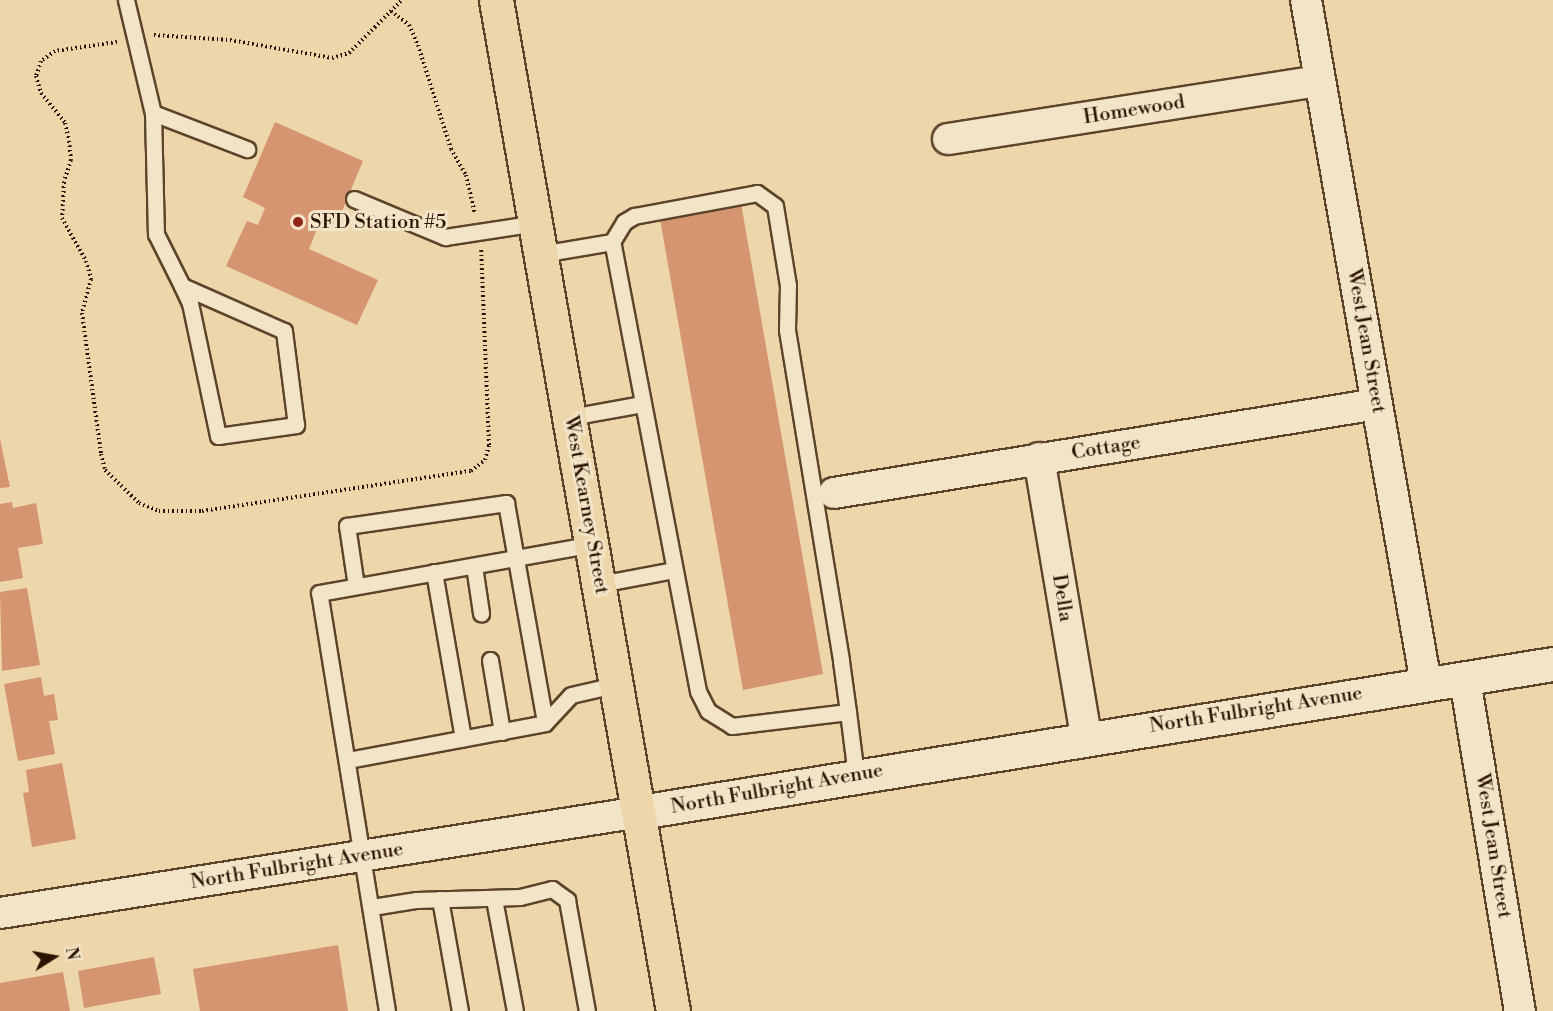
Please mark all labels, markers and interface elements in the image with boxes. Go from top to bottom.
street label: Homewood [1082,90,1186,130]
place label: SFD Station #5 [310,210,446,234]
marker: SFD Station #5 [291,215,305,229]
street label: West Jean Street [1341,267,1391,415]
street label: West Kearney Street [558,414,614,596]
street label: Cottage [1070,431,1142,465]
street label: Della [1046,573,1078,623]
street label: North Fulbright Avenue [1148,681,1364,739]
street label: North Fulbright Avenue [669,758,885,820]
street label: West Jean Street [1470,772,1516,920]
street label: North Fulbright Avenue [189,837,405,895]
north arrow [24,927,84,987]
text: N [61,945,83,962]

